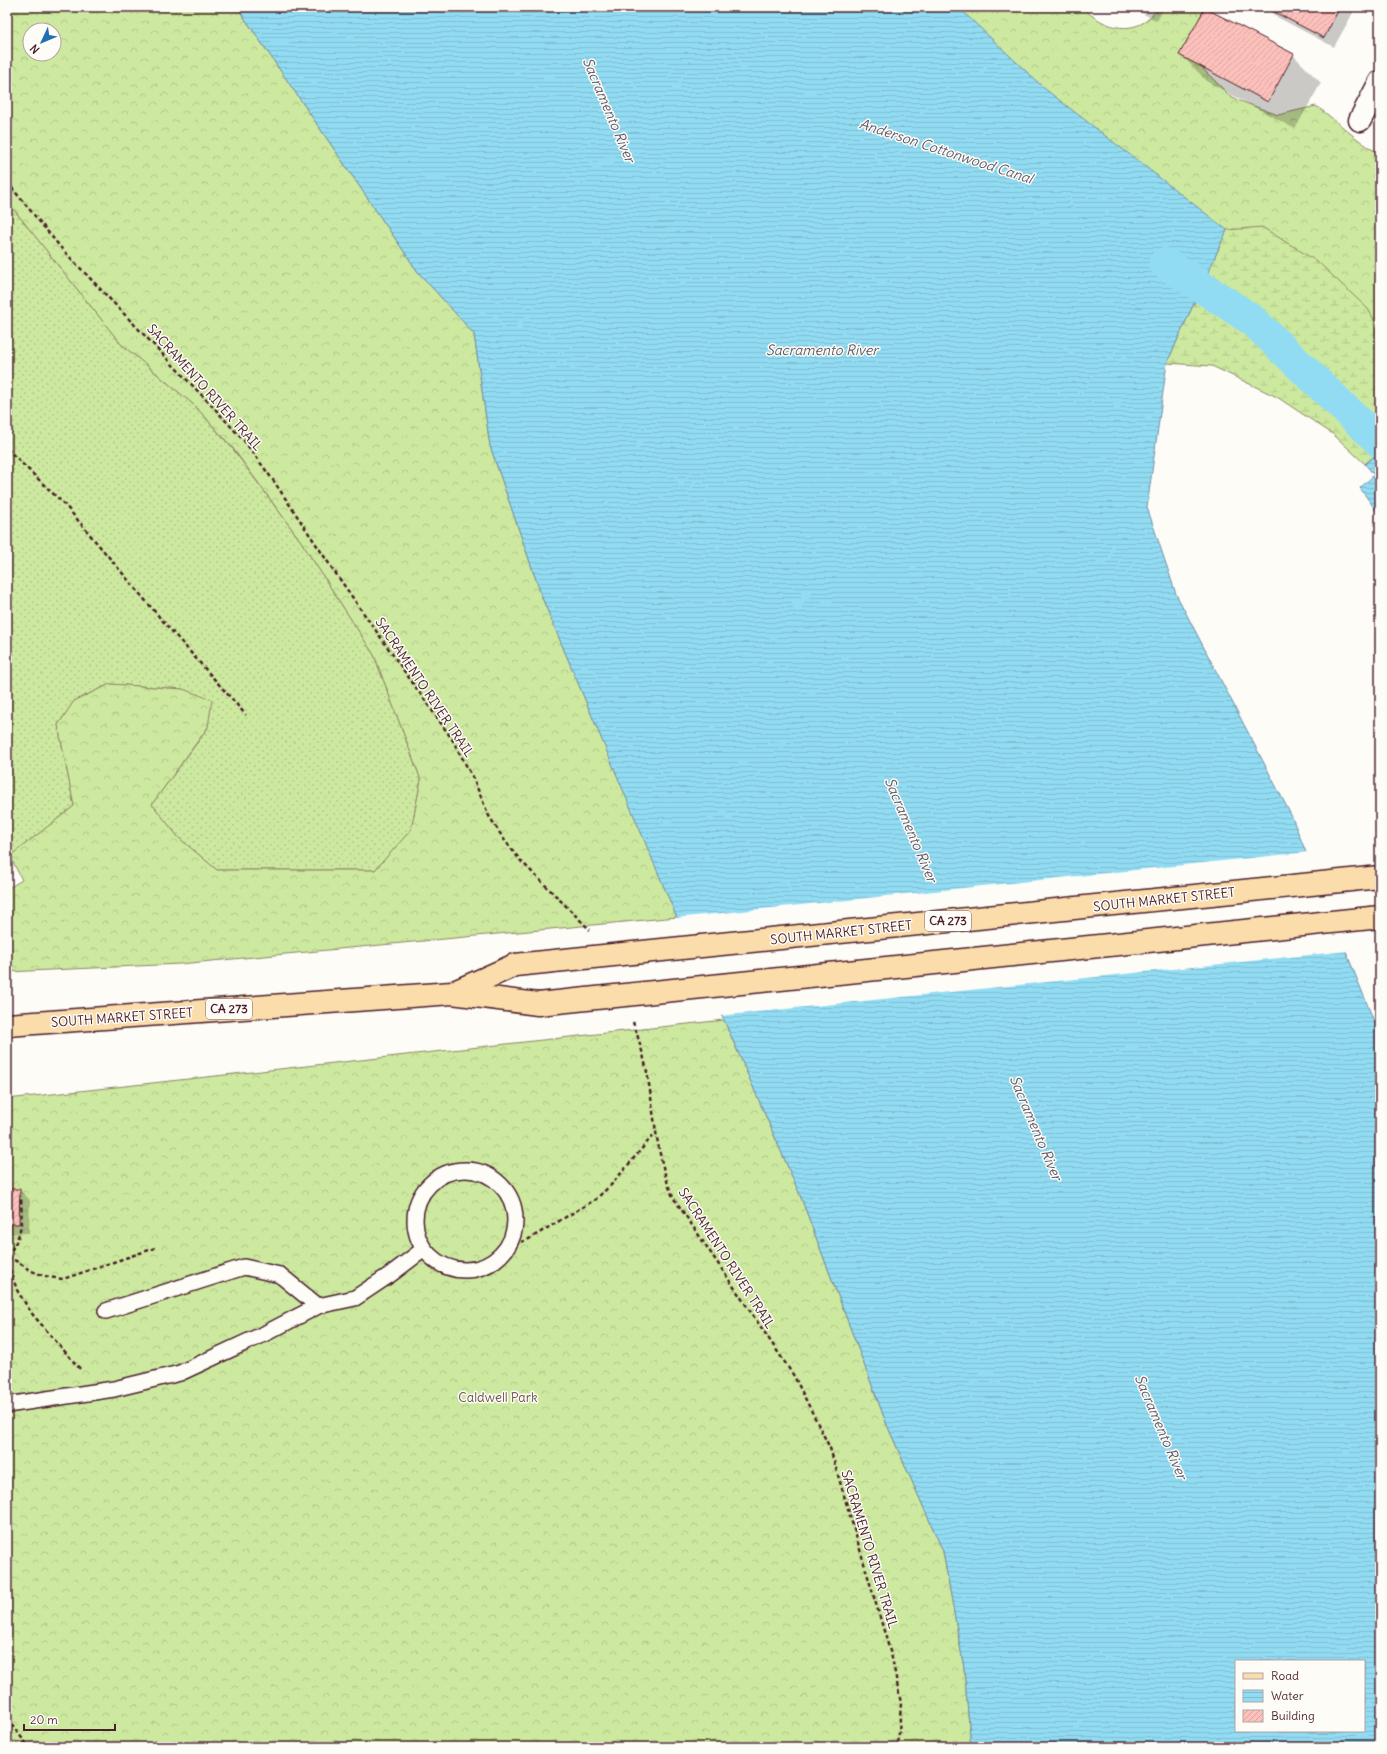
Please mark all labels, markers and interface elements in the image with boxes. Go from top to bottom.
north arrow [22,22,62,62]
text: N [27,41,42,57]
water label: Sacramento River [579,55,640,167]
water label: Anderson Cottonwood Canal [857,114,1037,188]
street label: SACRAMENTO RIVER TRAIL [143,320,266,454]
water label: Sacramento River [766,341,880,359]
street label: SACRAMENTO RIVER TRAIL [371,614,478,760]
water label: Sacramento River [881,775,942,887]
street label: SOUTH MARKET STREET [1092,884,1236,915]
road number: CA 273 [925,911,971,931]
street label: SOUTH MARKET STREET [769,917,913,948]
road number: CA 273 [206,999,252,1019]
street label: SOUTH MARKET STREET [50,1004,194,1031]
water label: Sacramento River [1006,1073,1067,1185]
street label: SACRAMENTO RIVER TRAIL [675,1185,779,1332]
water label: Sacramento River [1131,1372,1192,1484]
park label: Caldwell Park [458,1389,538,1406]
street label: SACRAMENTO RIVER TRAIL [837,1468,902,1630]
legend [1235,1660,1365,1732]
text: Road [1271,1668,1299,1683]
text: Water [1271,1688,1304,1703]
scale bar [24,1706,115,1732]
text: Building [1271,1708,1315,1723]
text: 20 m [30,1712,58,1727]

